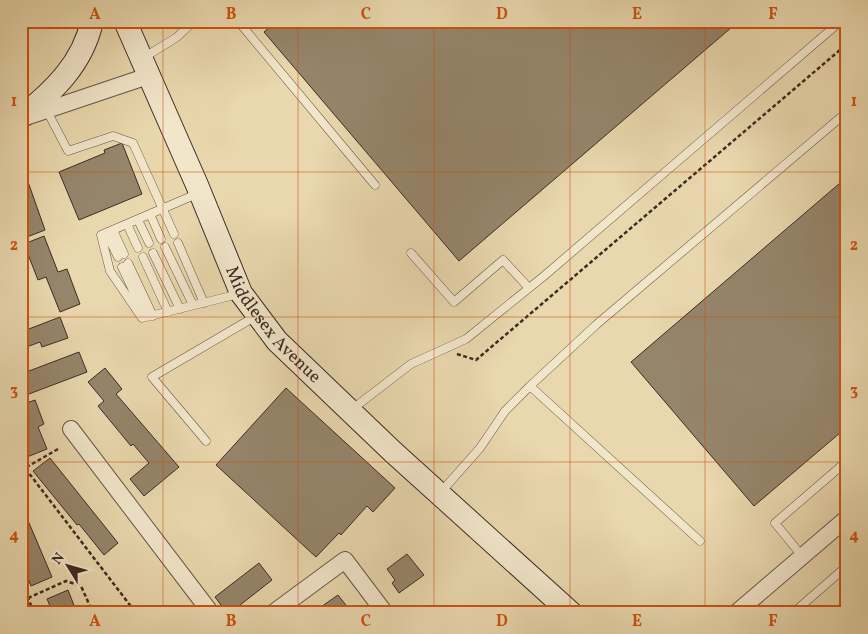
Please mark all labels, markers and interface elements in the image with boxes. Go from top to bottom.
text: A [89,4,101,26]
text: B [226,4,237,26]
text: C [361,4,371,26]
text: D [496,4,508,26]
text: E [632,4,642,26]
text: F [768,4,778,26]
text: 1 [11,91,17,113]
text: 1 [851,91,857,113]
text: 2 [10,235,18,257]
text: 2 [850,235,858,257]
street label: Middlesex Avenue [219,262,327,389]
text: 3 [10,380,18,402]
text: 3 [850,380,858,402]
text: 4 [9,525,19,547]
text: 4 [849,525,859,547]
north arrow [42,542,92,592]
text: N [48,549,69,569]
text: A [89,611,101,633]
text: B [226,611,237,633]
text: C [361,611,371,633]
text: D [496,611,508,633]
text: E [632,611,642,633]
text: F [768,611,778,633]

